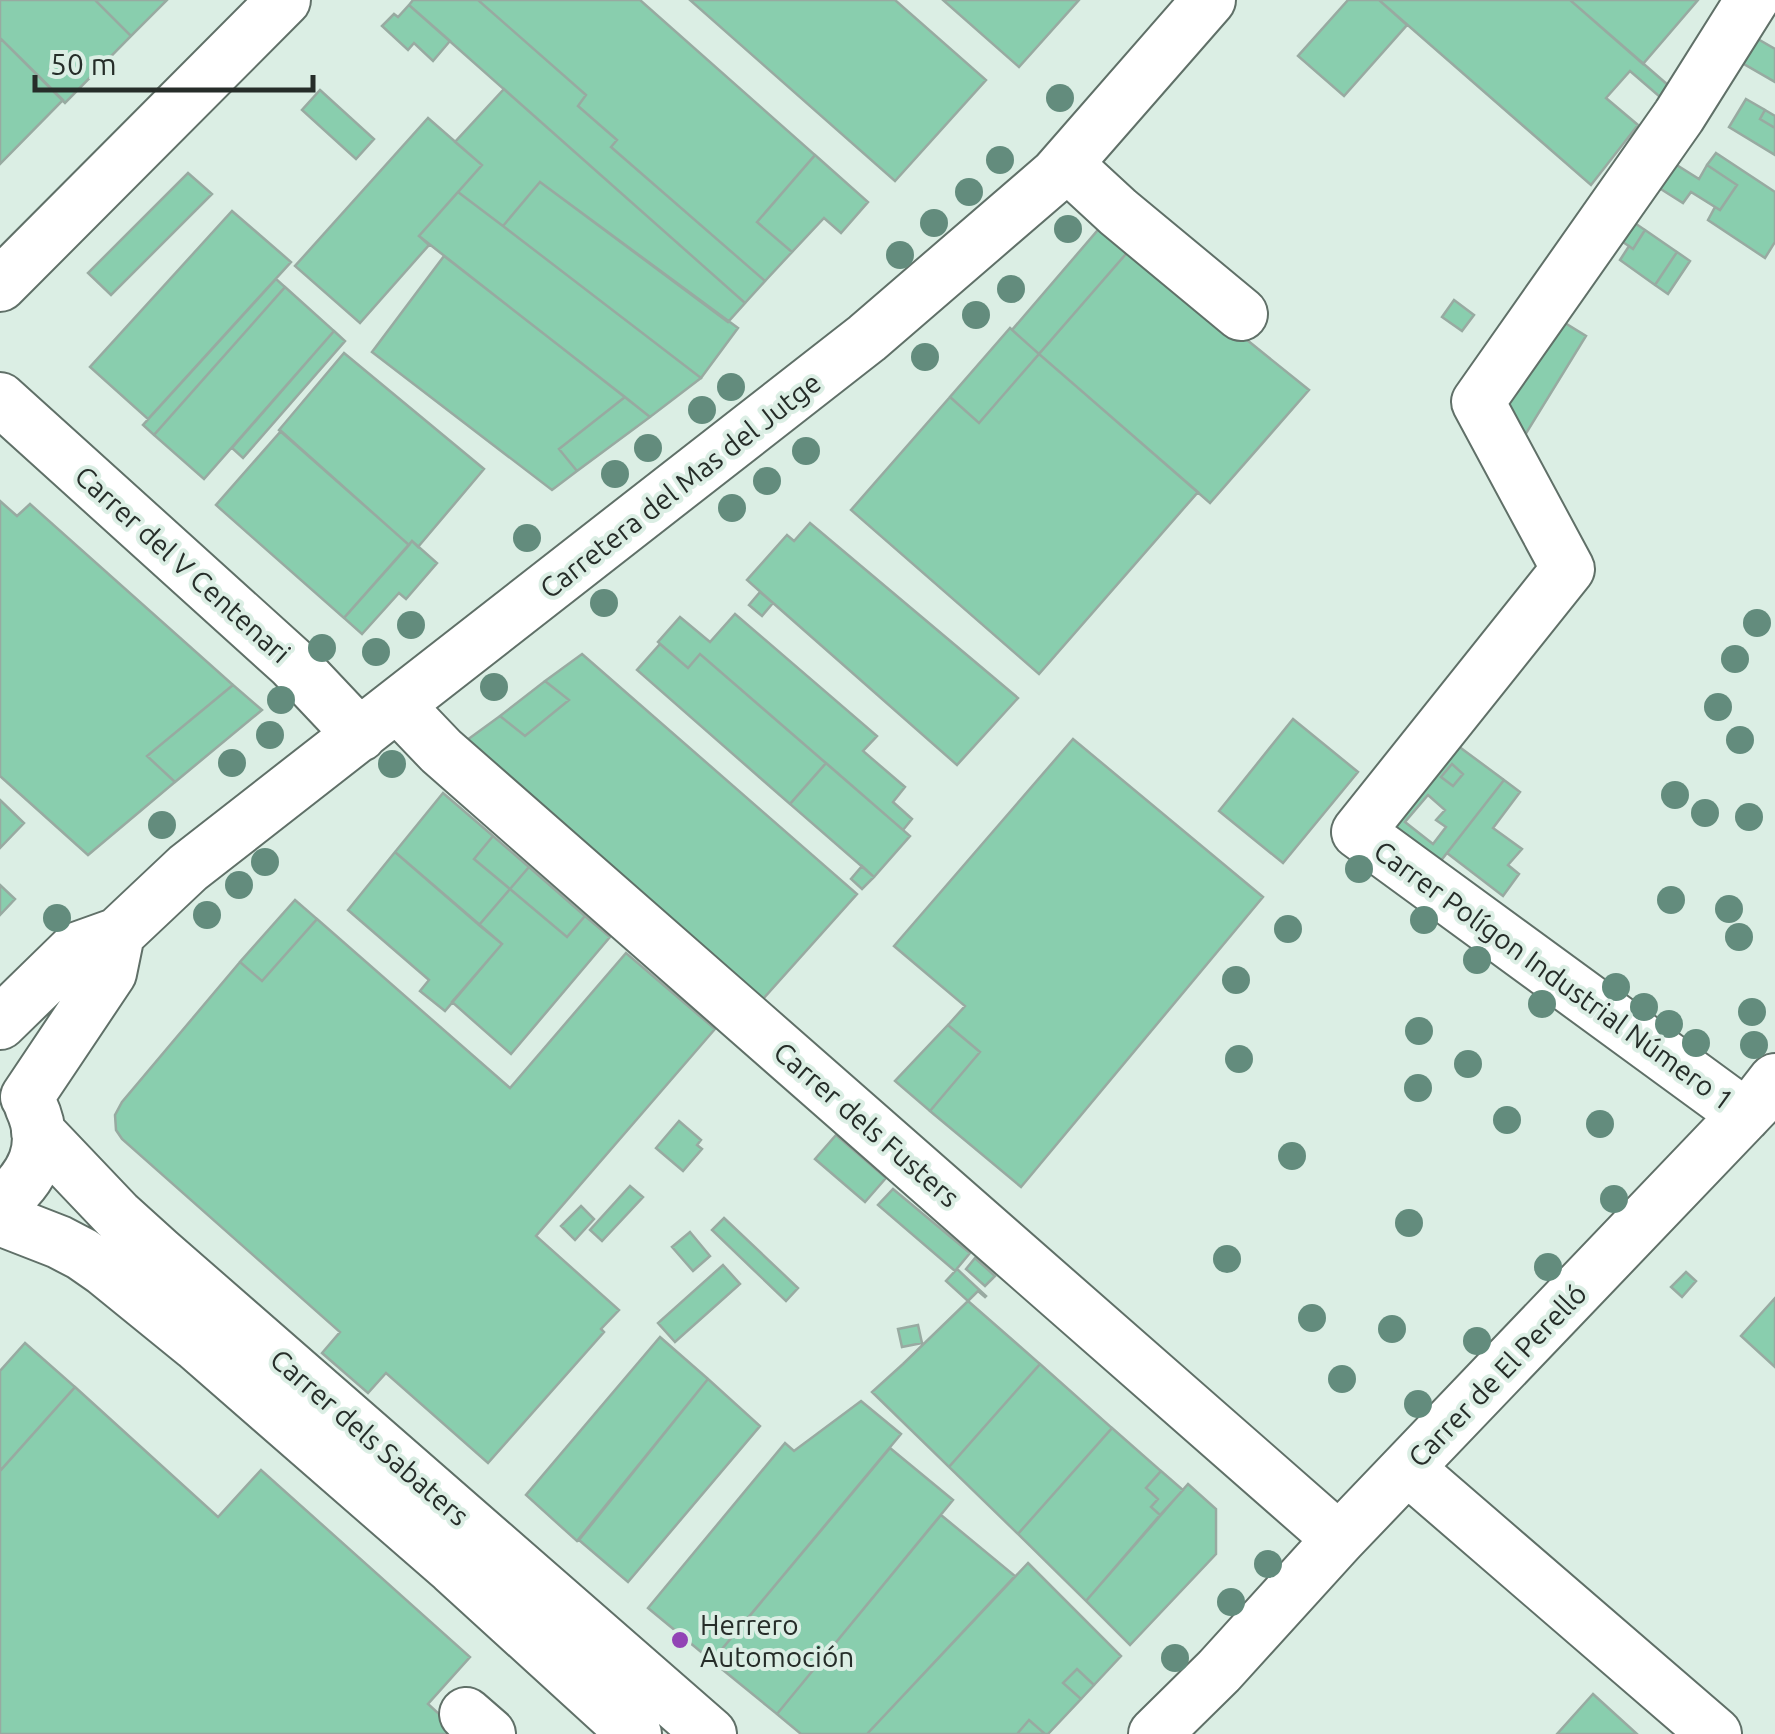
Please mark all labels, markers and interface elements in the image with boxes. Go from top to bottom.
scale bar [35,30,312,92]
text: 50 m [50,47,117,81]
street label: Carretera del Mas del Jutge [534,366,826,604]
street label: Carrer del V Centenari [69,460,297,668]
street label: Carrer Polígon Industrial Número 1 [1368,834,1740,1116]
street label: Carrer dels Fusters [768,1035,966,1213]
street label: Carrer de El Perelló [1402,1277,1592,1473]
street label: Carrer dels Sabaters [265,1343,475,1531]
place label: Herrero Automoción [700,1609,854,1672]
marker: Herrero Automoción [669,1629,691,1651]

